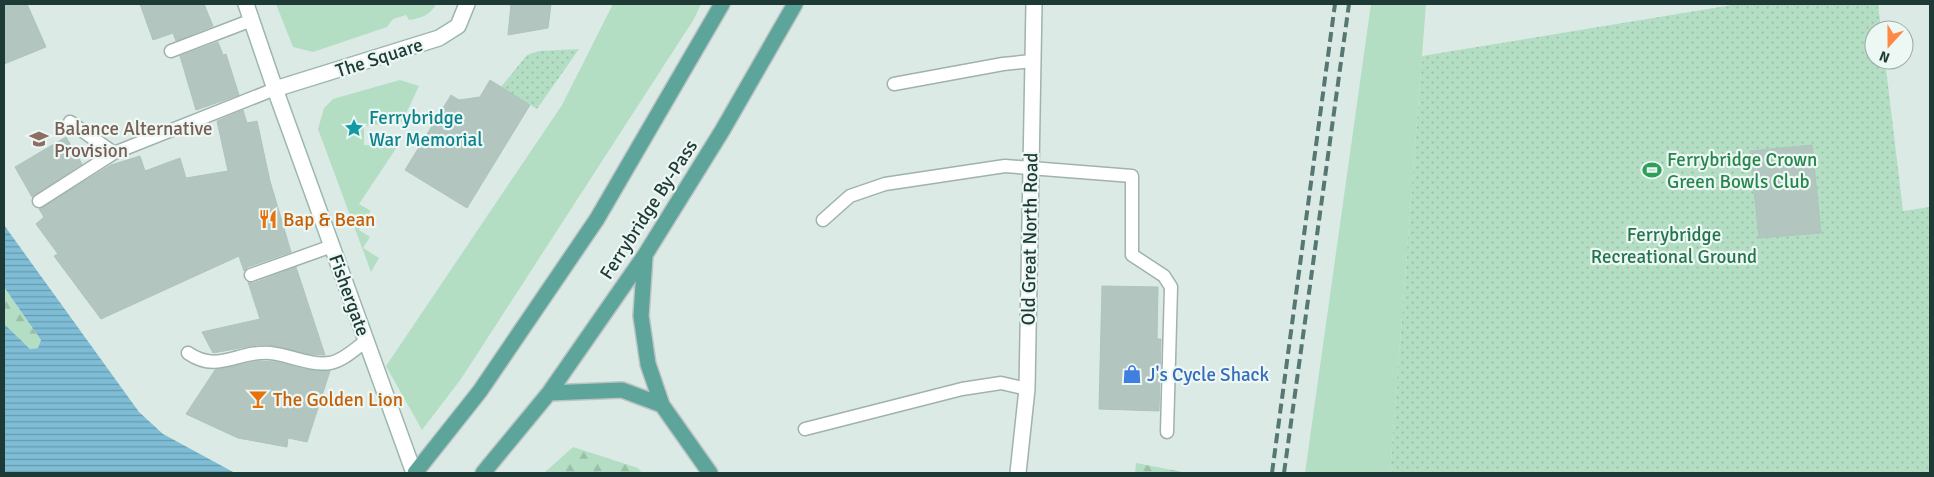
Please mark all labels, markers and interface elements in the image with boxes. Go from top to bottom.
north arrow [1864,20,1914,70]
street label: The Square [333,33,426,83]
text: N [1877,47,1892,66]
place label: Ferrybridge War Memorial [369,106,483,152]
place label: Balance Alternative Provision [54,117,212,163]
place icon: Ferrybridge War Memorial [343,117,365,139]
school or university icon: Balance Alternative Provision [28,128,50,150]
street label: Ferrybridge By-Pass [595,135,703,284]
place label: Ferrybridge Crown Green Bowls Club [1667,148,1817,194]
street label: Old Great North Road [1016,152,1044,326]
sports icon: Ferrybridge Crown Green Bowls Club [1641,159,1663,181]
restaurant icon: Bap & Bean [257,208,279,230]
place label: Bap & Bean [283,208,375,232]
park label: Ferrybridge Recreational Ground [1591,223,1757,269]
street label: Fishergate [323,251,375,340]
shop icon: J's Cycle Shack [1121,363,1143,385]
place label: J's Cycle Shack [1147,363,1269,387]
bar icon: The Golden Lion [247,388,269,410]
place label: The Golden Lion [273,388,403,412]

